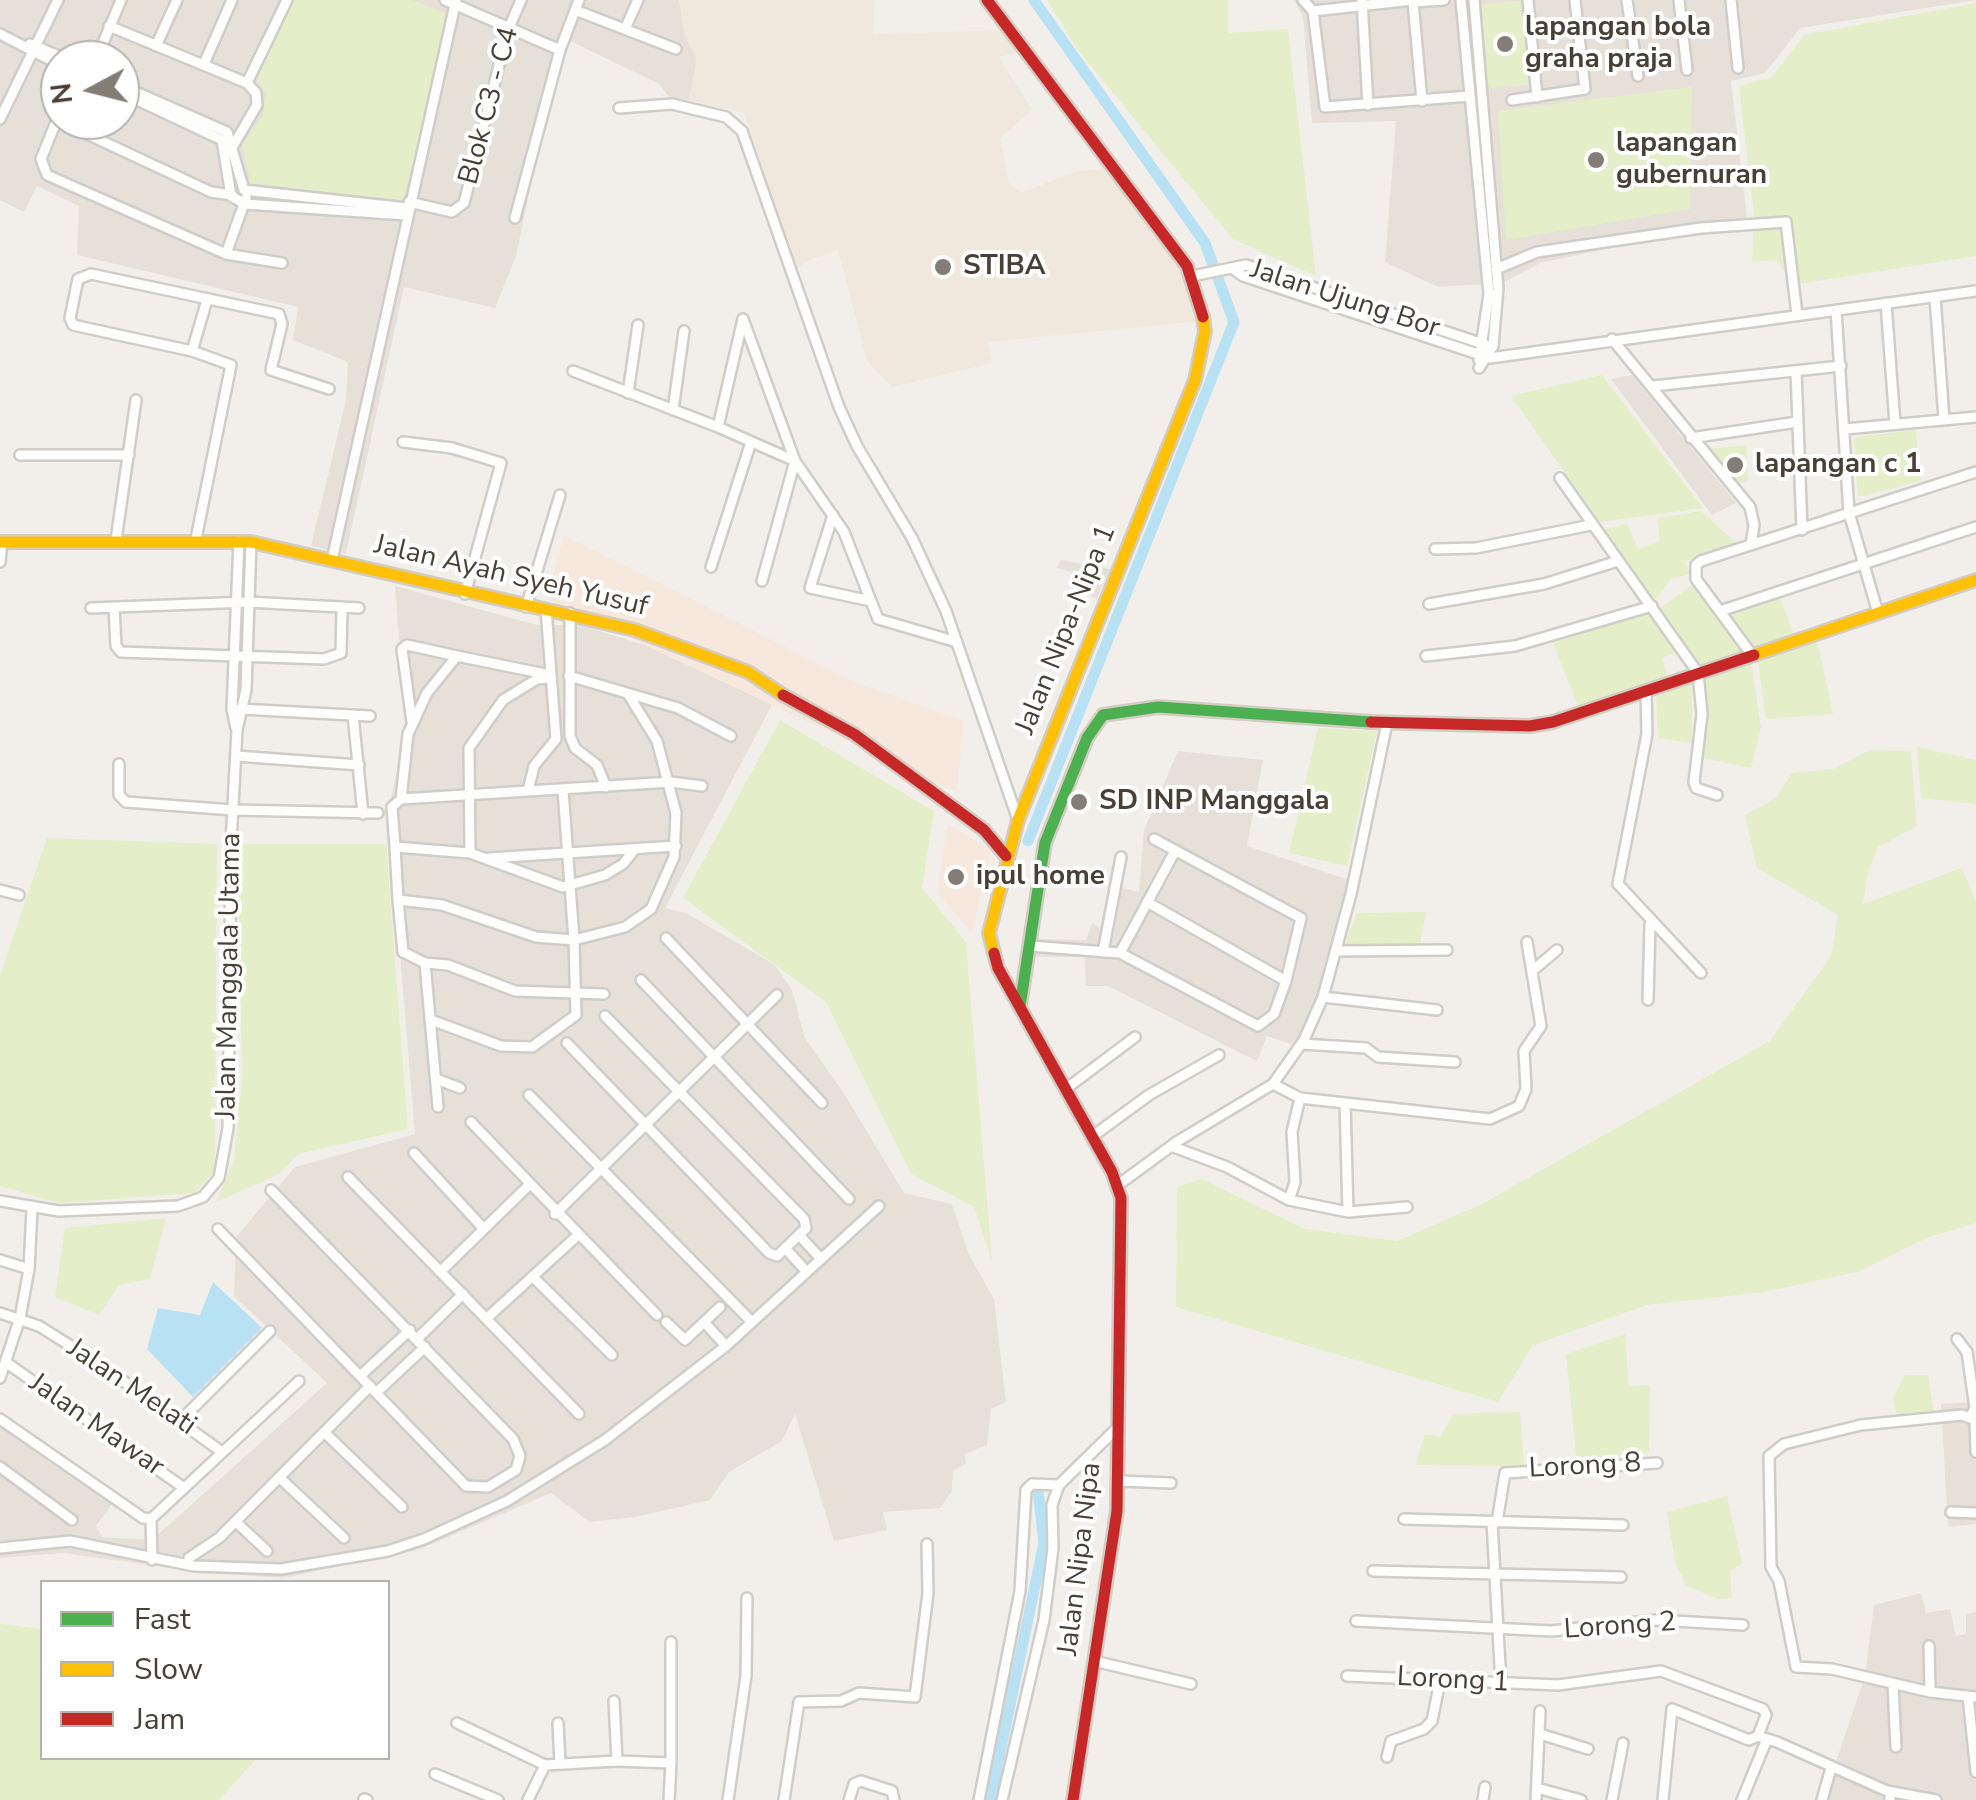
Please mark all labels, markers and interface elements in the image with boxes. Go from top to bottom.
place label: lapangan bola graha praja [1525,11,1711,77]
street label: Blok C3 - C4 [453,24,527,188]
marker: lapangan bola graha praja [1494,33,1516,55]
north arrow [40,40,140,140]
text: N [42,81,82,106]
place label: lapangan gubernuran [1616,127,1767,193]
marker: lapangan gubernuran [1585,149,1607,171]
place label: STIBA [963,250,1045,284]
street label: Jalan Ujung Bor [1246,254,1444,346]
marker: STIBA [932,256,954,278]
place label: lapangan c 1 [1755,448,1921,482]
marker: lapangan c 1 [1724,454,1746,476]
street label: Jalan Nipa-Nipa 1 [1010,520,1124,740]
street label: Jalan Ayah Syeh Yusuf [371,529,651,625]
place label: SD INP Manggala [1099,785,1330,819]
marker: SD INP Manggala [1068,791,1090,813]
street label: Jalan Manggala Utama [211,832,249,1120]
place label: ipul home [976,860,1105,894]
marker: ipul home [945,866,967,888]
street label: Jalan Melati [60,1333,202,1443]
street label: Jalan Mawar [22,1367,170,1485]
street label: Lorong 8 [1528,1447,1642,1487]
street label: Jalan Nipa Nipa [1052,1461,1110,1657]
legend [40,1580,390,1760]
text: Fast [134,1599,191,1640]
street label: Lorong 2 [1563,1606,1677,1648]
text: Slow [134,1649,203,1690]
street label: Lorong 1 [1396,1661,1510,1701]
text: Jam [134,1699,185,1740]

